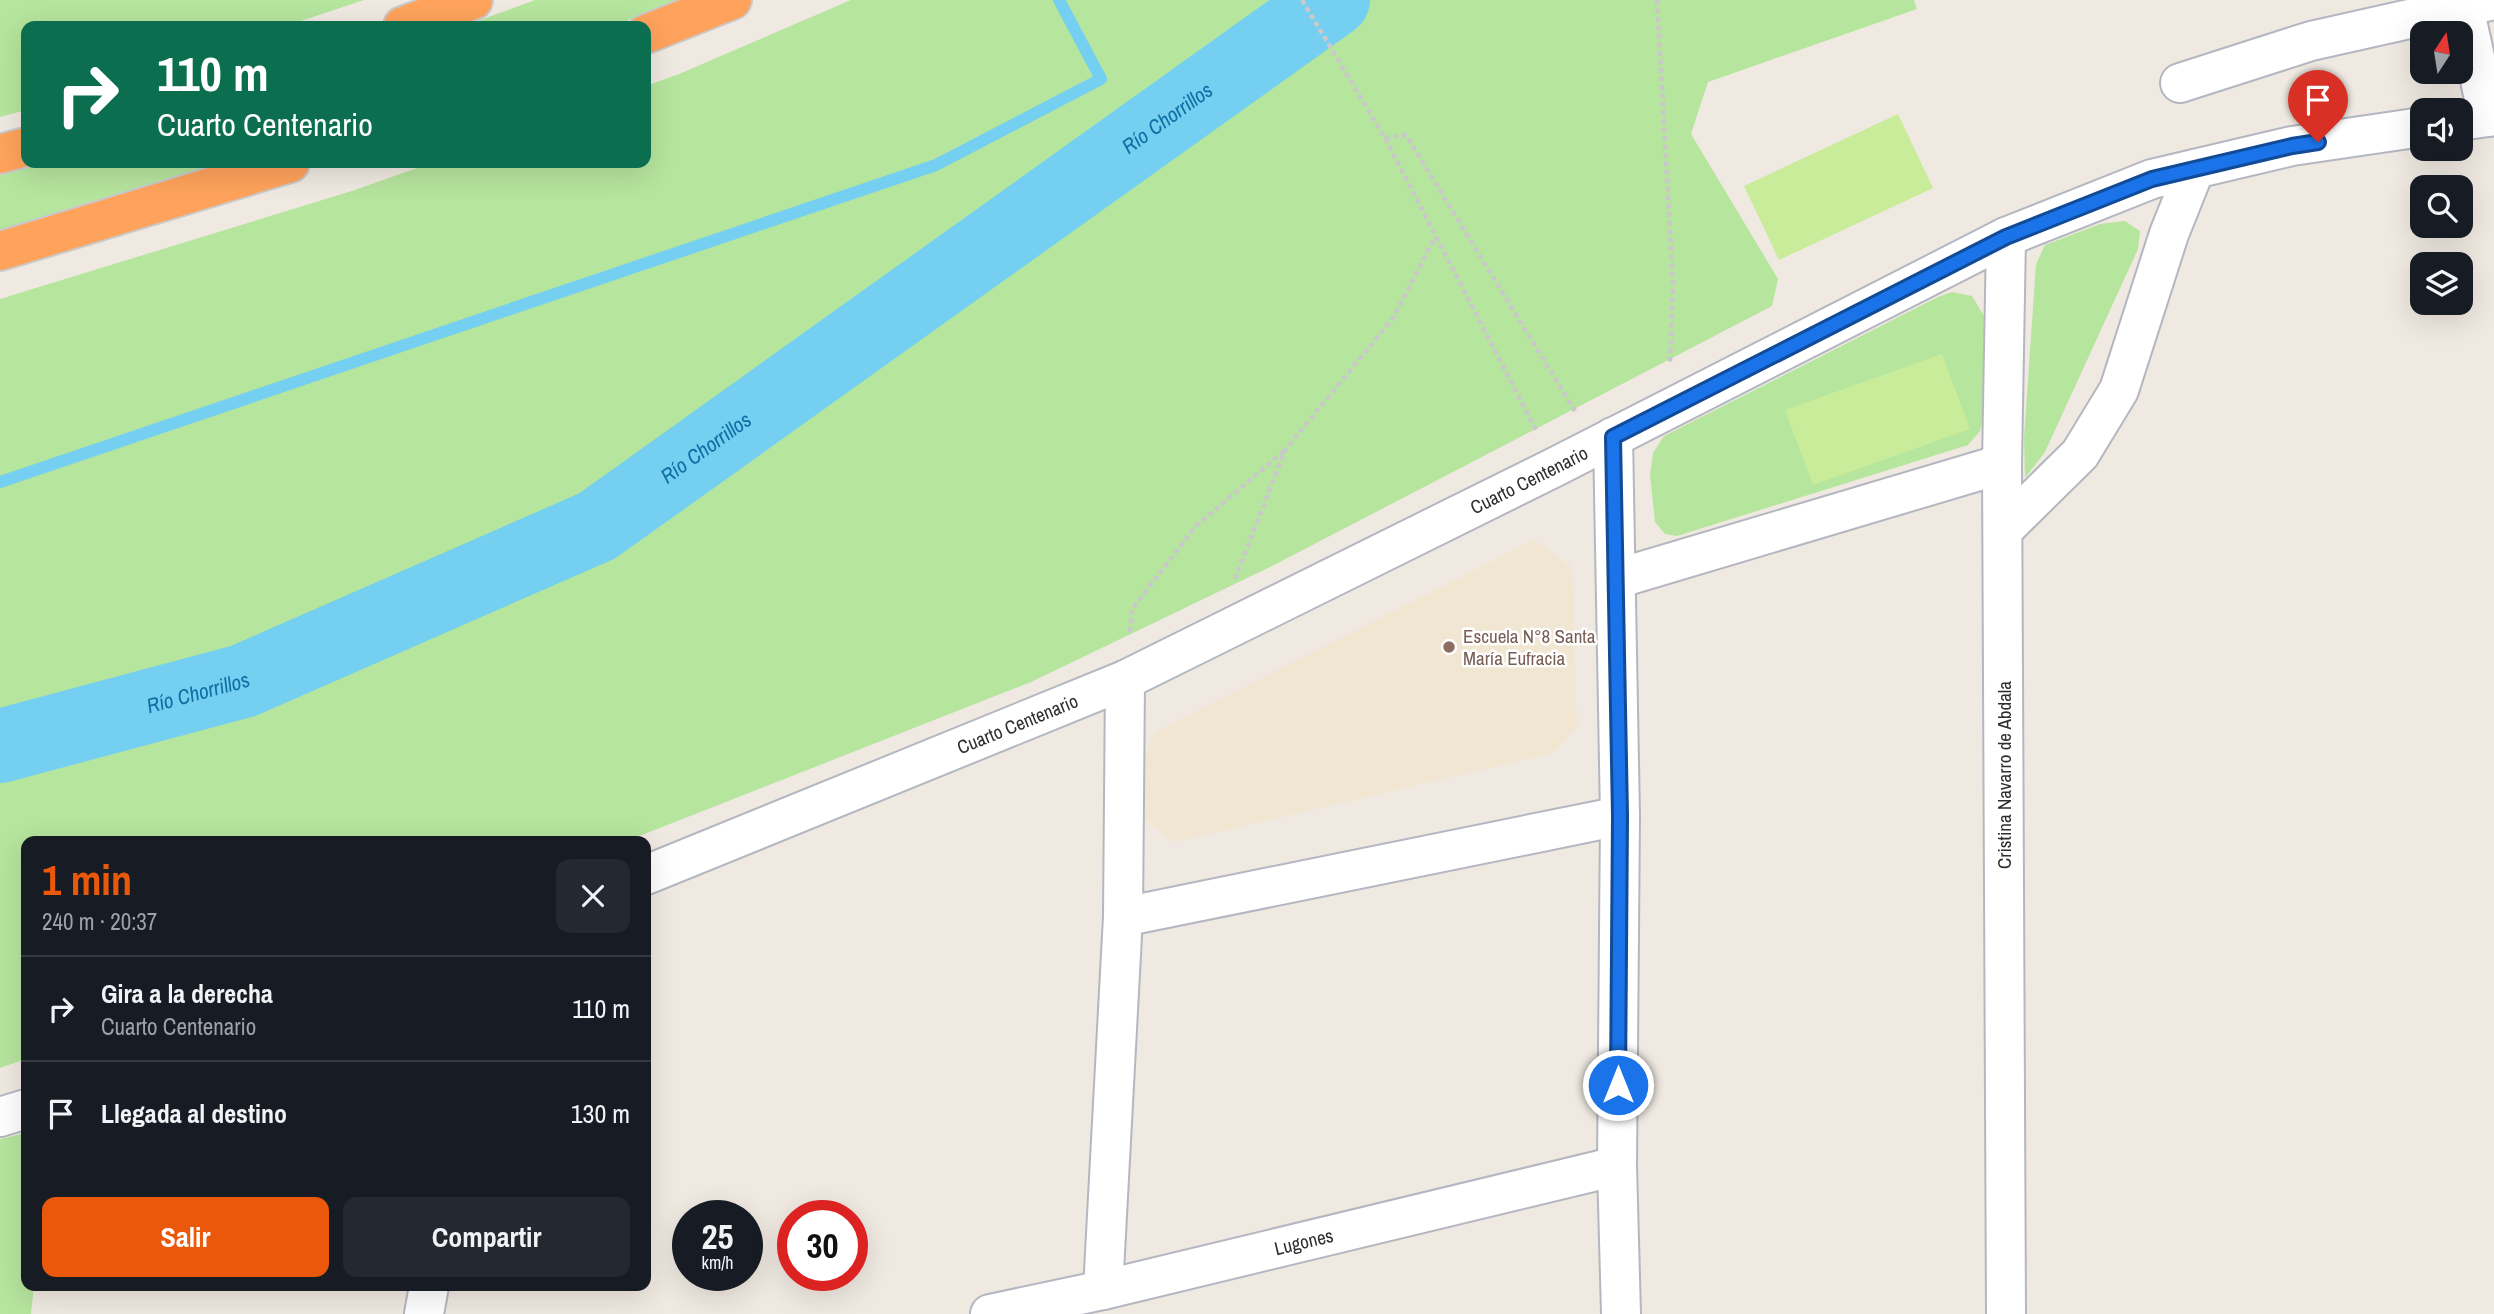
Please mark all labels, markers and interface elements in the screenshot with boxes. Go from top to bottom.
north arrow [2410,21,2473,84]
map controls [2410,21,2473,315]
text: 110 m [157,40,269,106]
icon: right [42,49,133,140]
pin [2288,70,2348,142]
water label: Río Chorrillos [1116,75,1219,160]
icon: arrive [2299,81,2337,119]
button: sound [2410,98,2473,161]
text: Cuarto Centenario [157,103,373,146]
button: search [2410,175,2473,238]
button: layers [2410,252,2473,315]
water label: Río Chorrillos [654,405,757,490]
street label: Cuarto Centenario [1466,439,1592,520]
place label: Escuela N°8 Santa María Eufracia [1463,623,1596,671]
marker: Escuela N°8 Santa María Eufracia [1441,639,1457,655]
water label: Río Chorrillos [143,665,255,720]
street label: Cristina Navarro de Abdala [1991,681,2017,869]
street label: Cuarto Centenario [953,688,1082,760]
text: 1 min [42,852,132,908]
button: close [556,859,630,933]
text: 240 m · 20:37 [42,906,157,937]
text: Gira a la derecha [101,976,273,1011]
icon: right [42,990,80,1028]
text: 110 m [572,991,630,1026]
text: Cuarto Centenario [101,1011,256,1042]
position arrow [1581,1048,1655,1122]
icon: arrive [42,1095,80,1133]
text: Llegada al destino [101,1096,287,1131]
text: 130 m [571,1096,630,1131]
button: Salir [42,1197,329,1277]
button: Compartir [343,1197,630,1277]
speed limit sign: 30 [777,1200,868,1291]
text: 25 [702,1213,733,1260]
street label: Lugones [1272,1222,1336,1261]
text: km/h [702,1250,734,1275]

